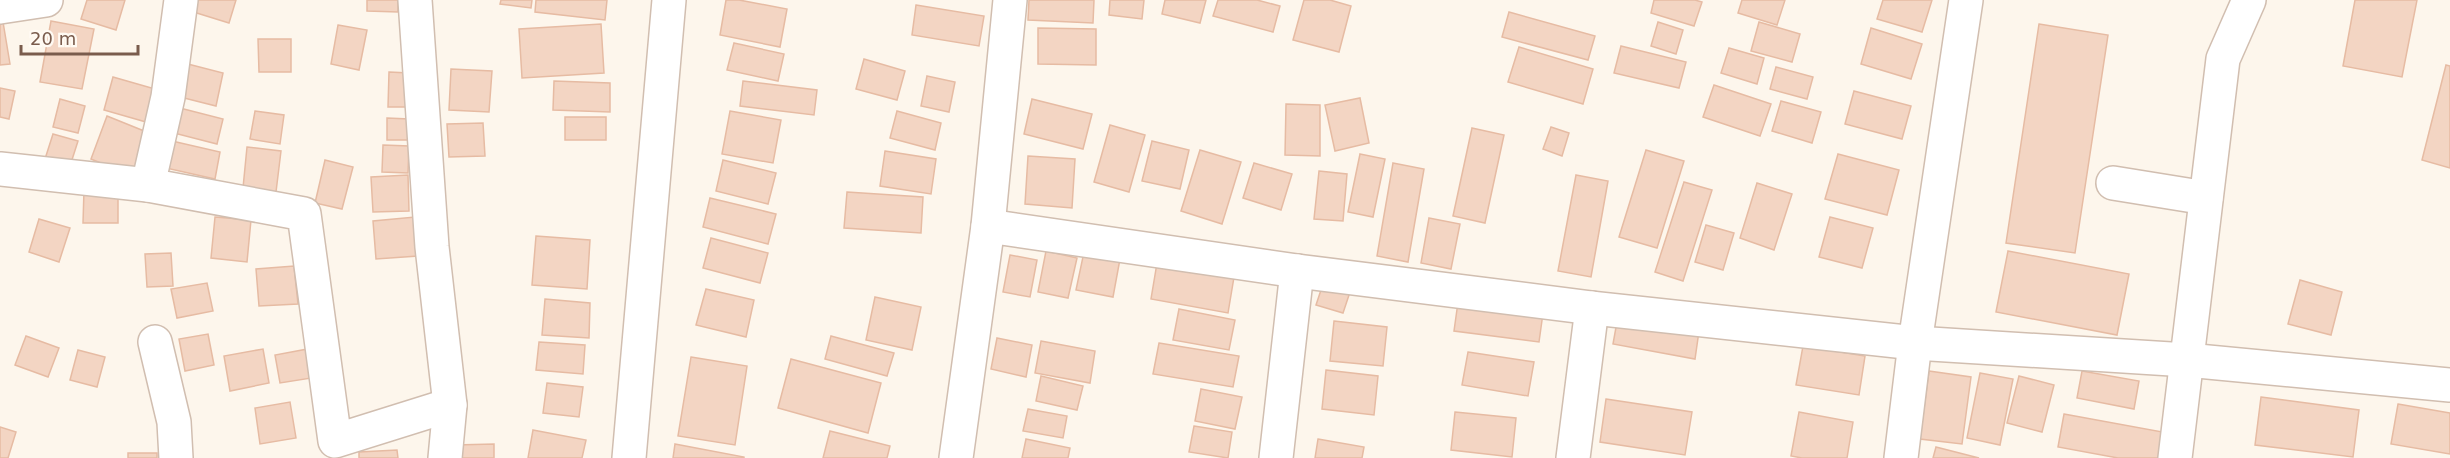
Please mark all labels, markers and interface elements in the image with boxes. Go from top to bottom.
scale bar [21,18,138,56]
text: 20 m [30,28,76,49]

